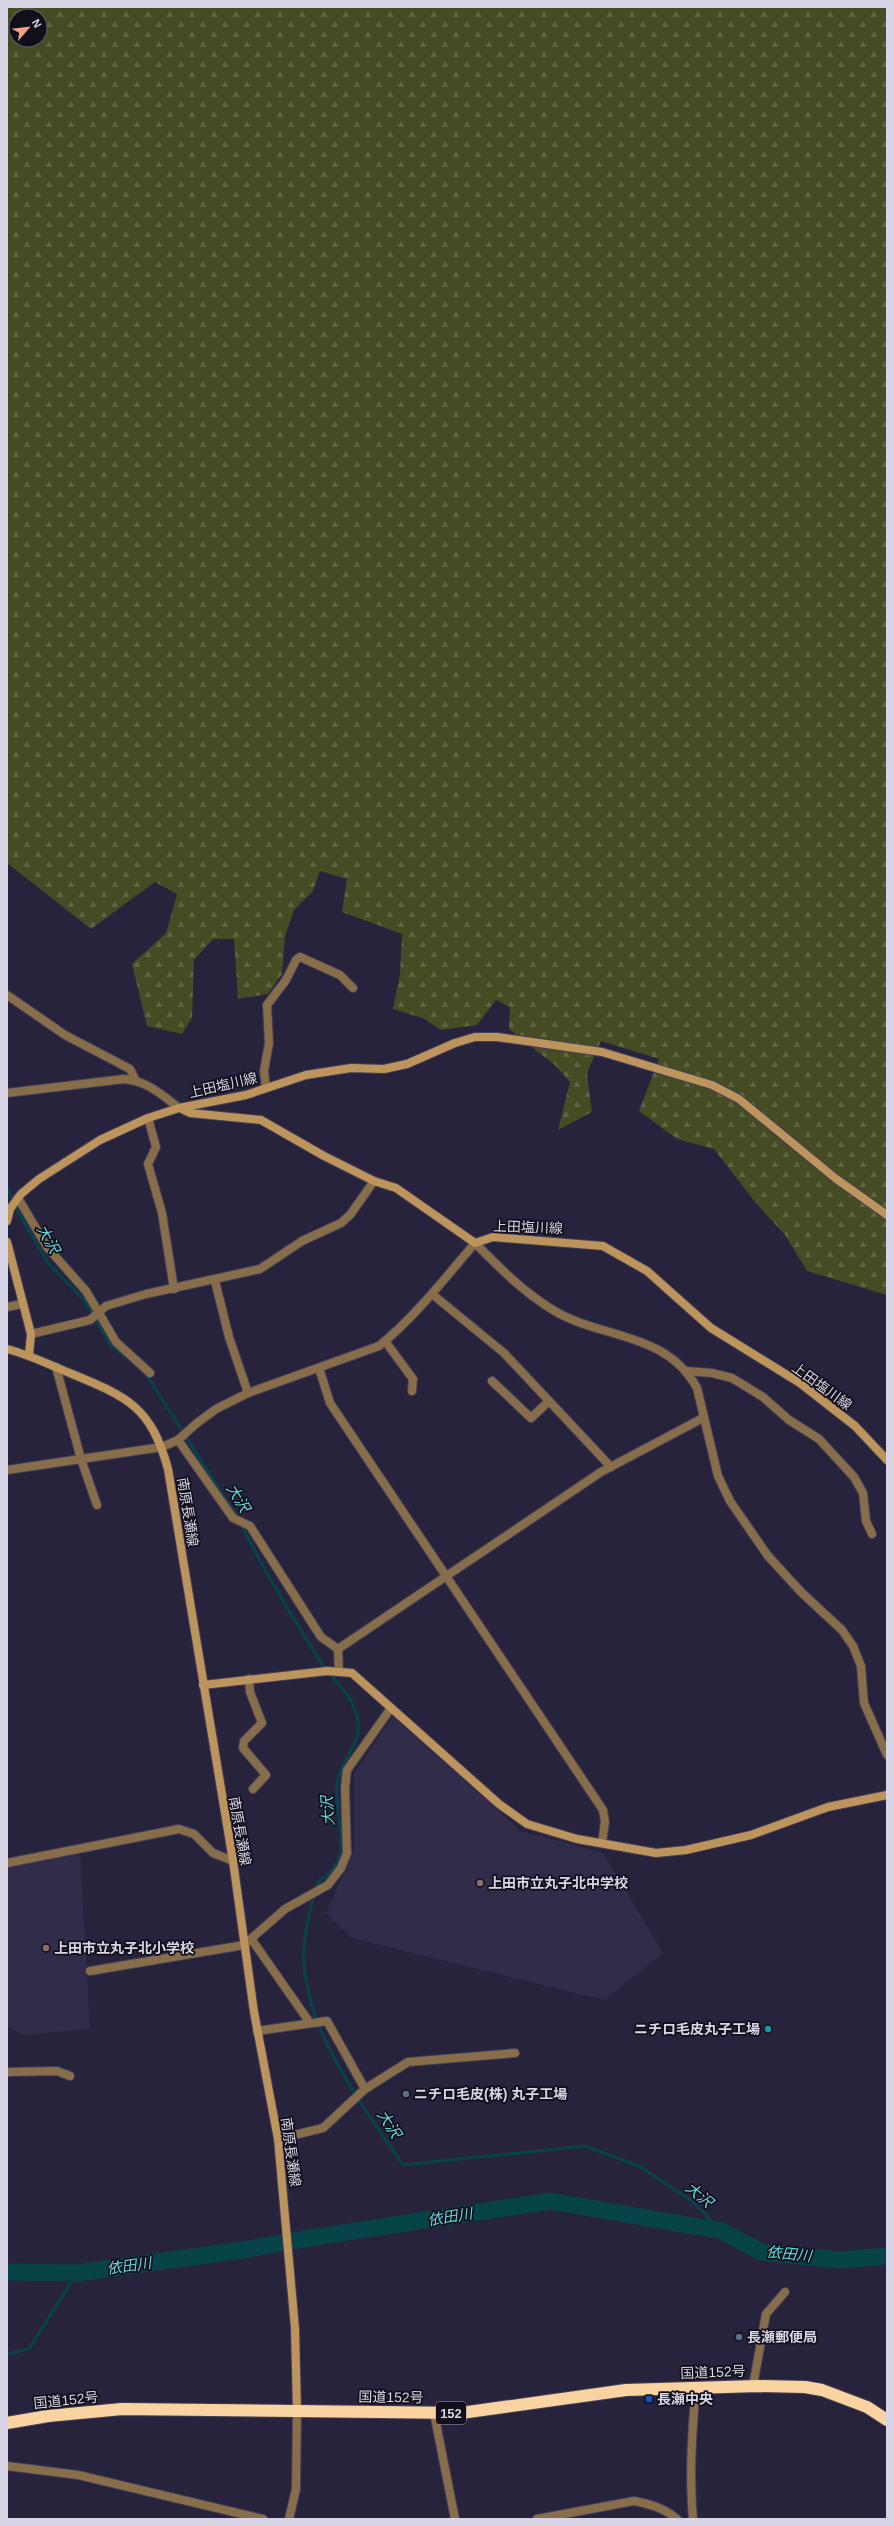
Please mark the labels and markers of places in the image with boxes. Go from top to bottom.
place label: 上田市立丸子北中学校 [488,1875,628,1891]
marker: 上田市立丸子北中学校 [475,1878,485,1888]
place label: 上田市立丸子北小学校 [54,1940,194,1956]
marker: 上田市立丸子北小学校 [41,1943,51,1953]
place label: ニチロ毛皮丸子工場 [634,2021,760,2037]
marker: ニチロ毛皮丸子工場 [763,2024,773,2034]
place label: ニチロ毛皮(株) 丸子工場 [414,2086,567,2102]
marker: ニチロ毛皮(株) 丸子工場 [401,2089,411,2099]
place label: 長瀬郵便局 [747,2329,817,2345]
marker: 長瀬郵便局 [734,2332,744,2342]
place label: 長瀬中央 [657,2391,713,2407]
marker: 長瀬中央 [644,2394,654,2404]

